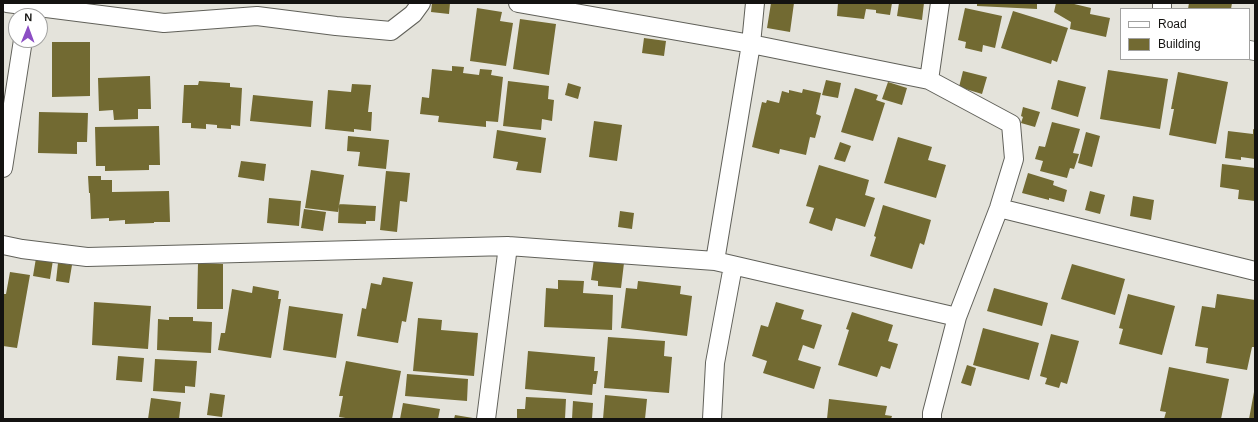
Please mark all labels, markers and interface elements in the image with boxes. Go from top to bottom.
north arrow [8,8,48,48]
legend [1120,8,1250,60]
text: N [24,11,32,23]
text: Road [1158,17,1187,31]
text: Building [1158,37,1201,51]

